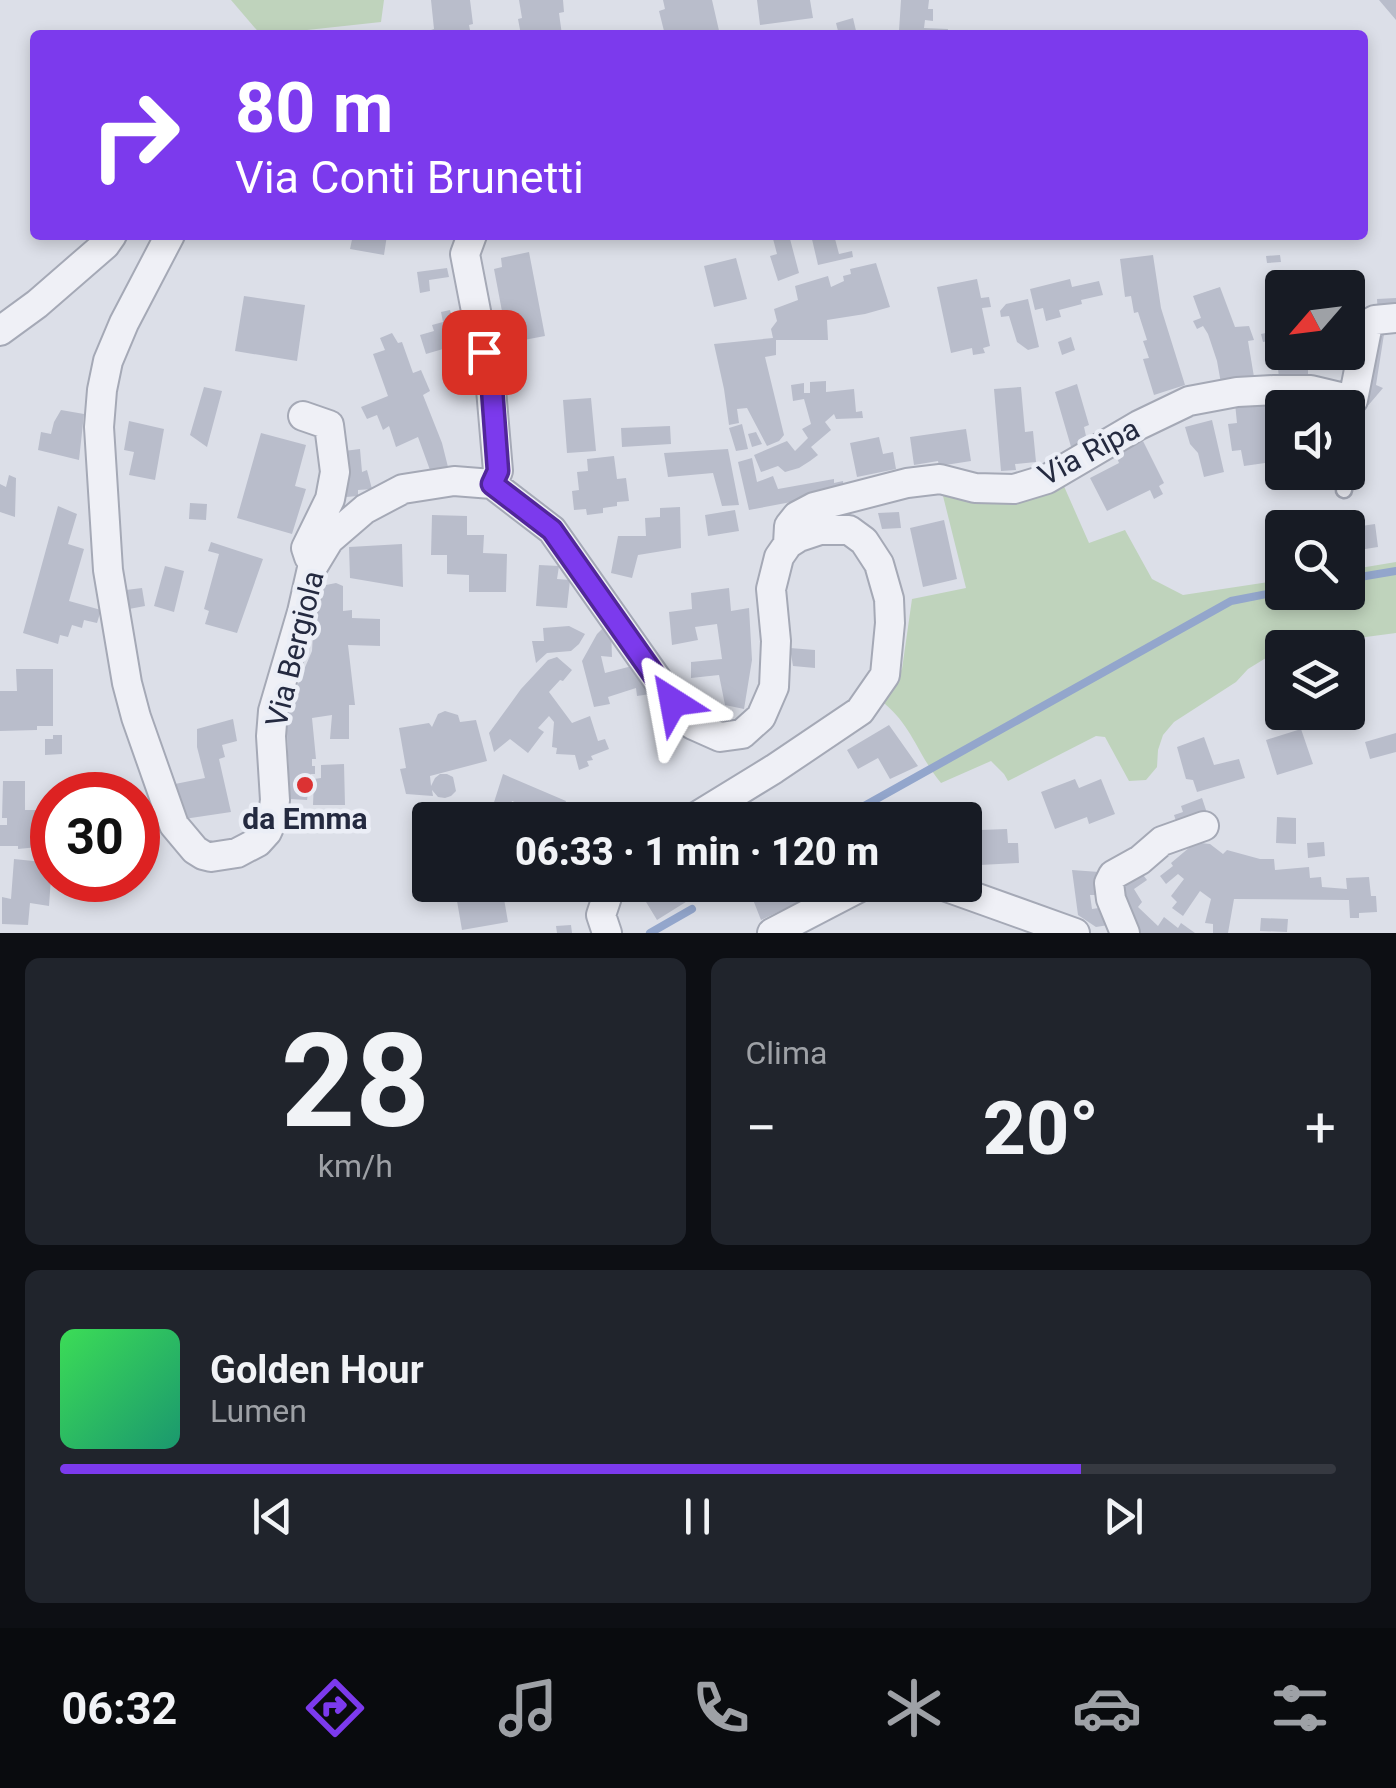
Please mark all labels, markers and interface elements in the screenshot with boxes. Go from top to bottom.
text: 80 m [235,67,393,149]
icon: right [70,70,200,200]
text: Via Conti Brunetti [235,151,584,204]
north arrow [1265,270,1365,370]
map controls [1265,270,1365,730]
pin [442,310,527,395]
icon: arrive [457,325,512,380]
button: sound [1265,390,1365,490]
street label: Via Ripa [1032,410,1145,493]
button: search [1265,510,1365,610]
street label: Via Bergiola [258,567,331,731]
button: layers [1265,630,1365,730]
position arrow [621,650,725,754]
speed limit sign: 30 [30,772,160,902]
marker: da Emma [294,774,316,796]
place label: da Emma [242,801,368,836]
text: 06:33 · 1 min · 120 m [515,830,879,874]
text: 28 [281,1005,430,1158]
text: Clima [746,1034,827,1072]
text: 20° [983,1084,1099,1172]
text: − [746,1096,777,1160]
text: + [1305,1096,1336,1160]
text: km/h [318,1147,393,1185]
text: Golden Hour [210,1348,424,1392]
text: Lumen [210,1392,307,1430]
icon: previous [245,1489,300,1544]
icon: pause [670,1489,725,1544]
icon: next [1096,1489,1151,1544]
icon: directions [300,1673,370,1743]
icon: music [493,1673,563,1743]
icon: phone [686,1673,756,1743]
icon: climate [879,1673,949,1743]
icon: car [1072,1673,1142,1743]
icon: filters [1265,1673,1335,1743]
text: 06:32 [61,1682,177,1735]

